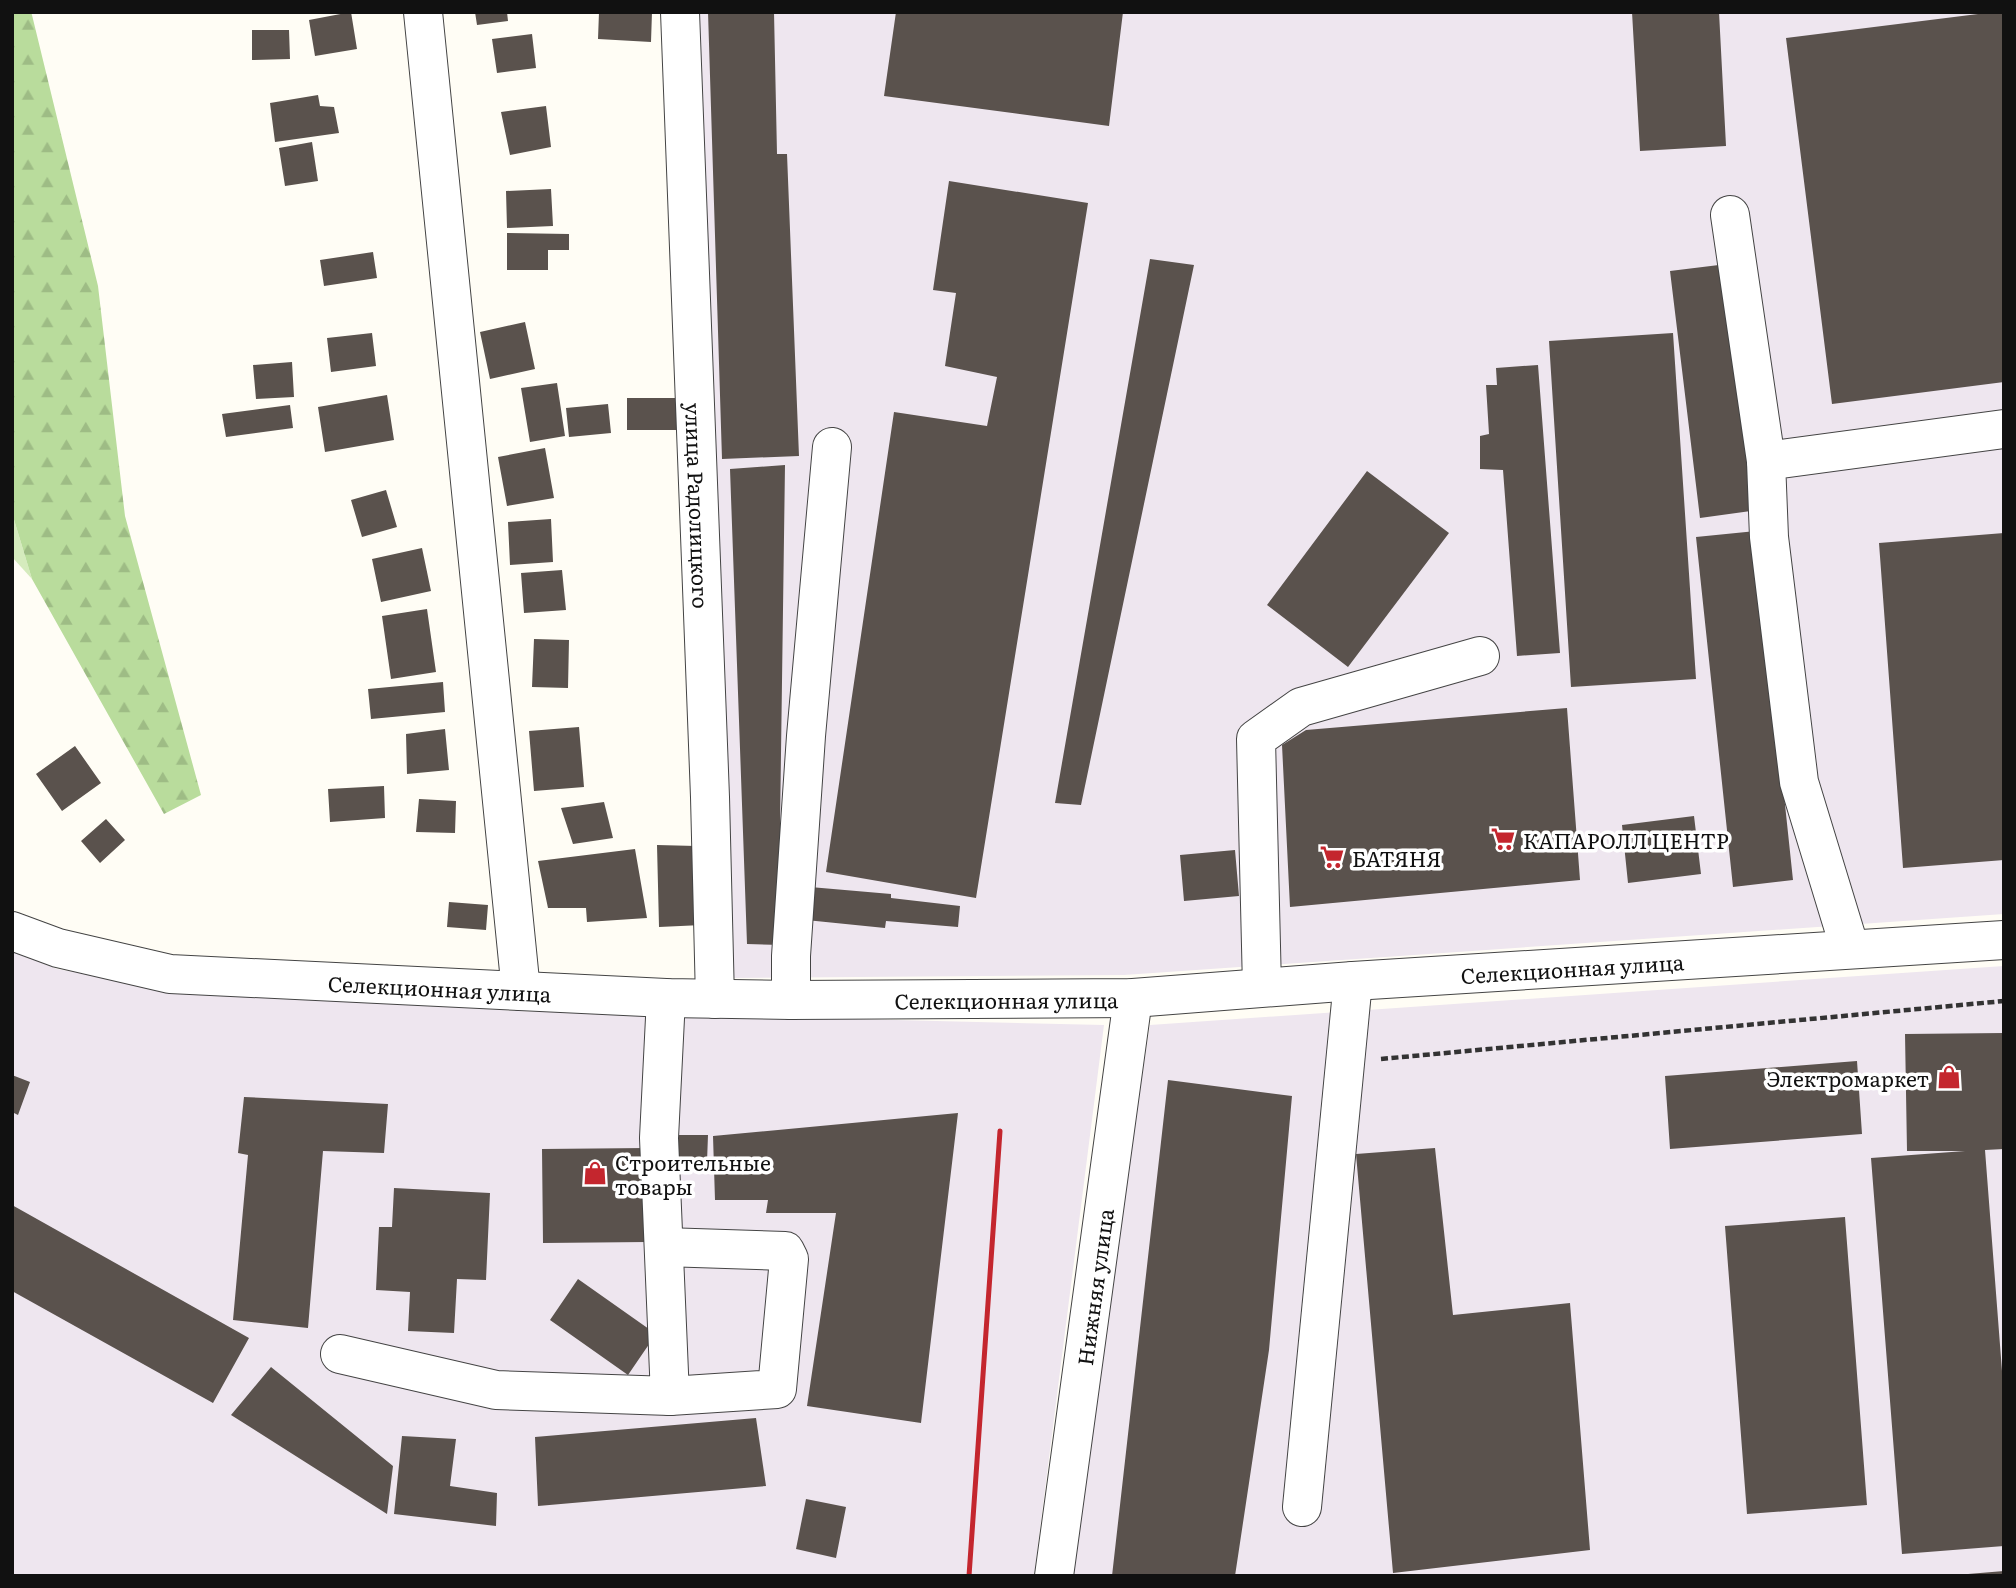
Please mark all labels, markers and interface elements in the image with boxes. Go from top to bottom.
street label: улица Радолицкого [679,402,718,609]
place label: КАПАРОЛЛ ЦЕНТР [1523,824,1729,855]
supermarket icon: КАПАРОЛЛ ЦЕНТР [1489,825,1517,853]
place label: БАТЯНЯ [1352,842,1441,873]
supermarket icon: БАТЯНЯ [1318,843,1346,871]
street label: Селекционная улица [1460,945,1686,990]
street label: Селекционная улица [327,966,553,1008]
street label: Селекционная улица [894,983,1119,1015]
place label: Электромаркет [1766,1062,1929,1093]
shop icon: Электромаркет [1935,1063,1963,1091]
place label: Строительные товары [615,1146,771,1201]
shop icon: Строительные товары [581,1159,609,1187]
street label: Нижняя улица [1067,1206,1120,1367]

